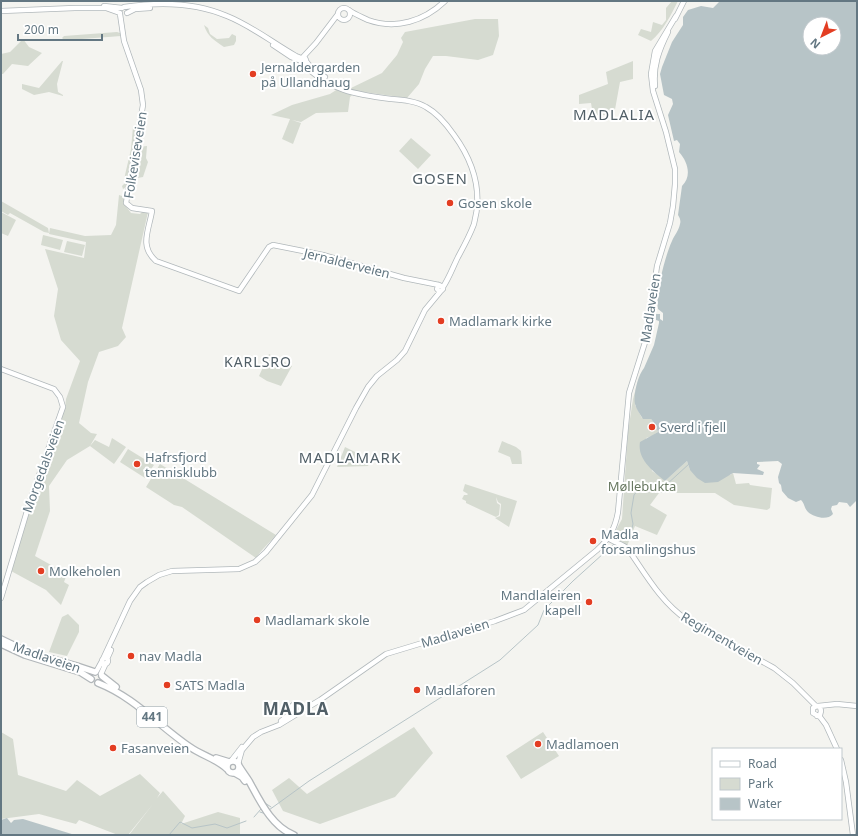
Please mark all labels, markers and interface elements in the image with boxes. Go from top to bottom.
scale bar [18,16,102,42]
north arrow [802,16,842,56]
text: 200 m [24,21,59,38]
text: N [807,35,823,52]
place label: Jernaldergarden på Ullandhaug [259,58,360,91]
marker: Jernaldergarden på Ullandhaug [248,69,258,79]
district label: MADLALIA [573,104,655,124]
street label: Folkeviseveien [119,110,151,200]
district label: GOSEN [412,168,468,188]
place label: Gosen skole [458,194,532,212]
marker: Gosen skole [445,198,455,208]
street label: Jernalderveien [300,243,392,282]
street label: Madlaveien [636,272,664,344]
place label: Madlamark kirke [449,312,552,330]
marker: Madlamark kirke [436,316,446,326]
district label: KARLSRO [224,352,292,371]
street label: Morgedalsveien [18,417,68,515]
place label: Sverd i fjell [660,418,726,436]
marker: Sverd i fjell [647,422,657,432]
district label: MADLAMARK [299,447,401,467]
place label: Hafrsfjord tennisklubb [145,448,217,481]
marker: Hafrsfjord tennisklubb [132,459,142,469]
park label: Møllebukta [608,477,676,495]
place label: Madla forsamlingshus [601,525,696,558]
marker: Madla forsamlingshus [588,536,598,546]
place label: Molkeholen [49,562,121,580]
marker: Molkeholen [36,566,46,576]
place label: Mandlaleiren kapell [501,586,581,619]
marker: Mandlaleiren kapell [584,597,594,607]
street label: Regimentveien [678,607,766,669]
place label: Madlamark skole [265,611,370,629]
street label: Madlaveien [419,614,491,652]
marker: Madlamark skole [252,615,262,625]
street label: Madlaveien [11,637,83,677]
place label: nav Madla [139,647,202,665]
marker: nav Madla [126,651,136,661]
place label: SATS Madla [175,676,245,694]
marker: SATS Madla [162,680,172,690]
place label: Madlaforen [425,681,496,699]
marker: Madlaforen [412,685,422,695]
district label: MADLA [263,697,329,720]
road number: 441 [137,707,167,727]
place label: Madlamoen [546,735,619,753]
place label: Fasanveien [121,739,189,757]
marker: Madlamoen [533,739,543,749]
marker: Fasanveien [108,743,118,753]
legend [712,748,842,820]
text: Road [748,755,777,772]
text: Park [748,775,774,792]
text: Water [748,795,782,812]

